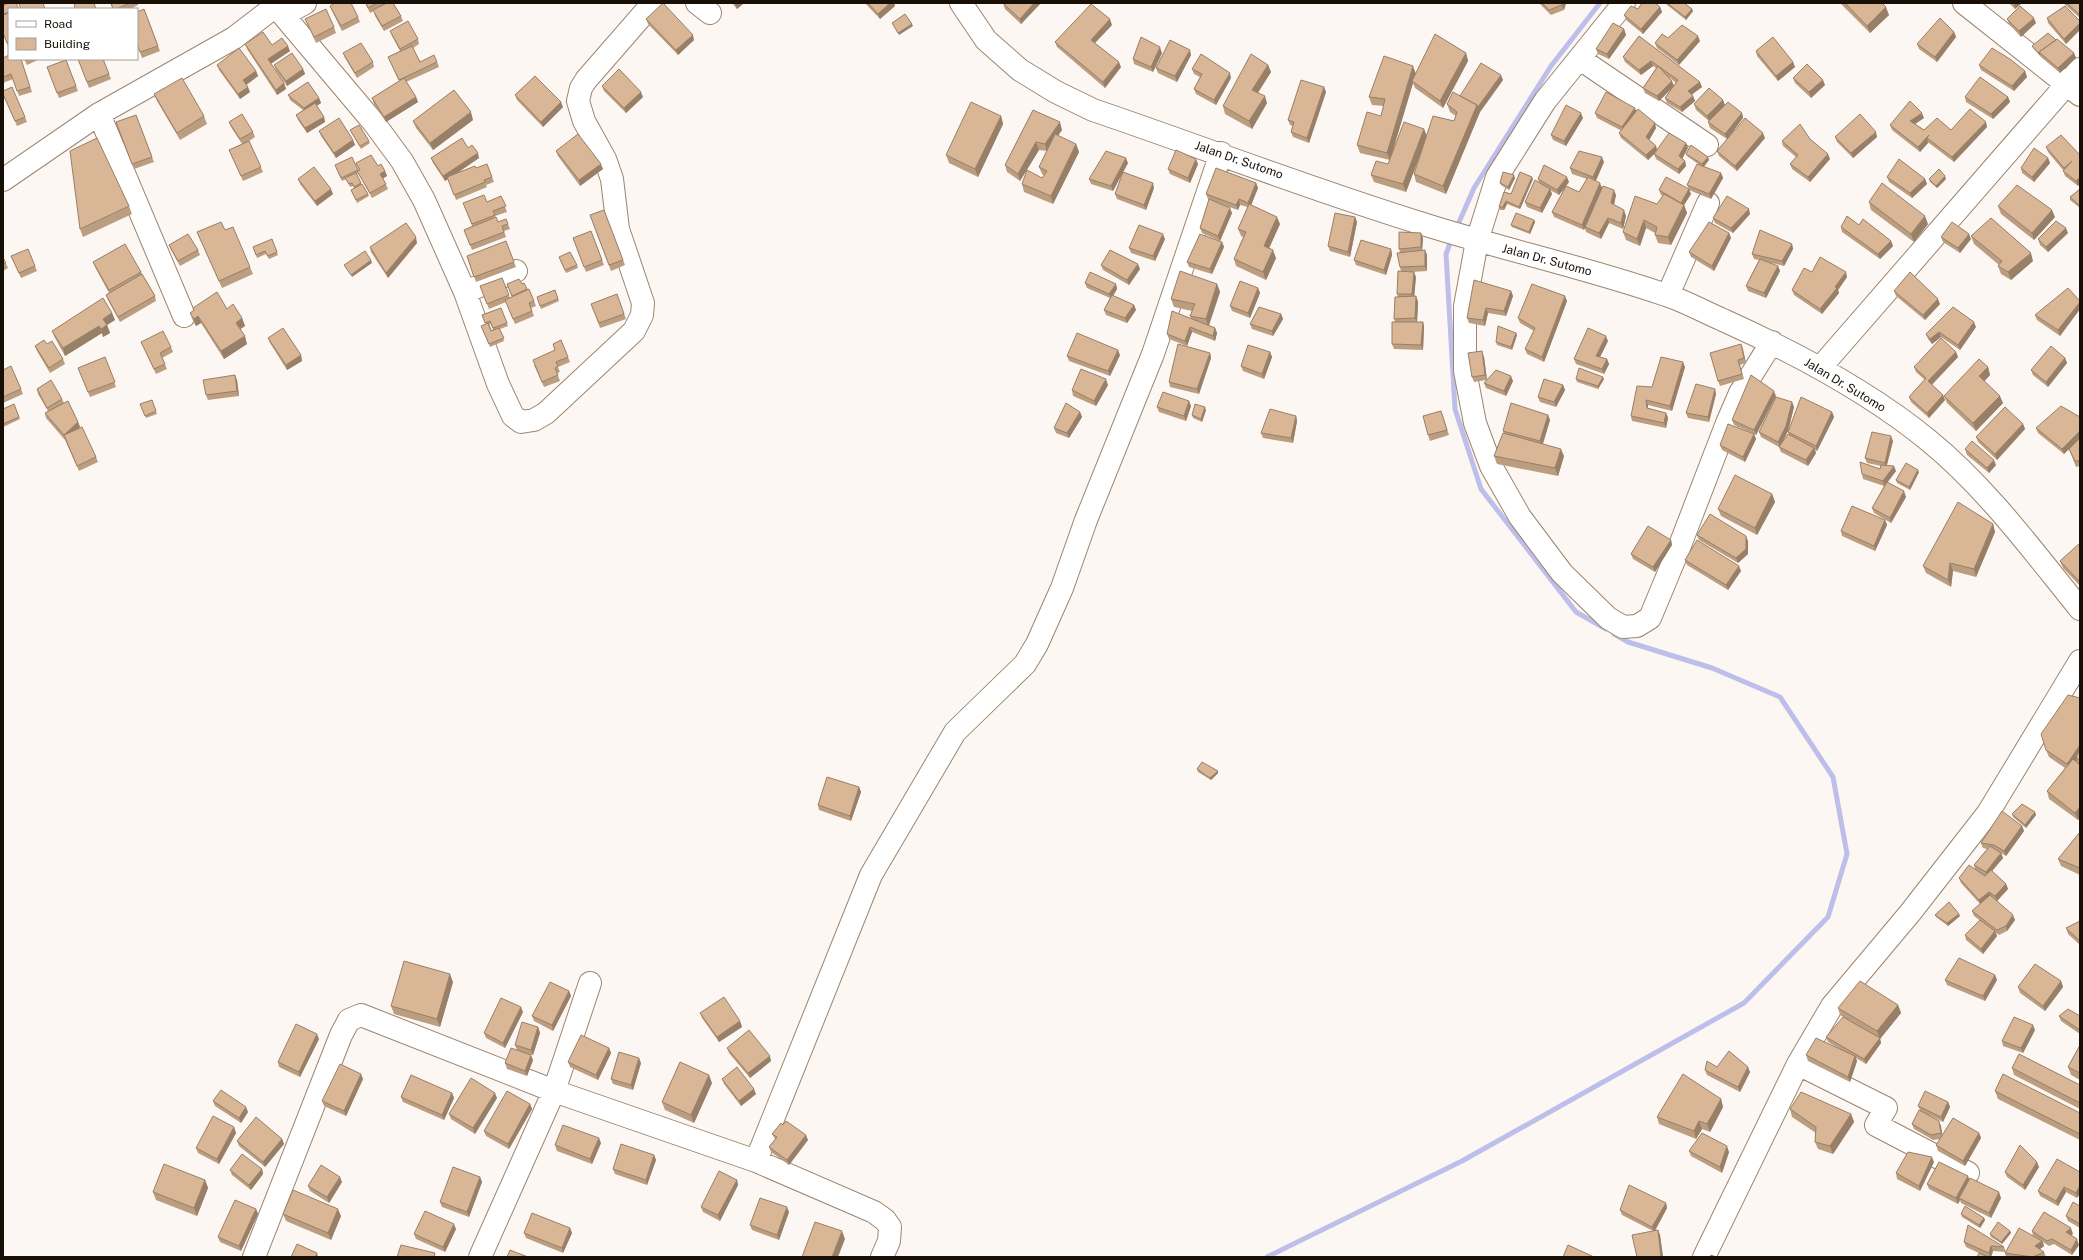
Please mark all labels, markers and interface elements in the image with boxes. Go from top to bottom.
legend [8,8,138,60]
text: Road [44,17,72,31]
text: Building [44,37,90,51]
street label: Jalan Dr. Sutomo [1193,138,1285,182]
street label: Jalan Dr. Sutomo [1501,241,1594,279]
street label: Jalan Dr. Sutomo [1802,355,1888,415]

